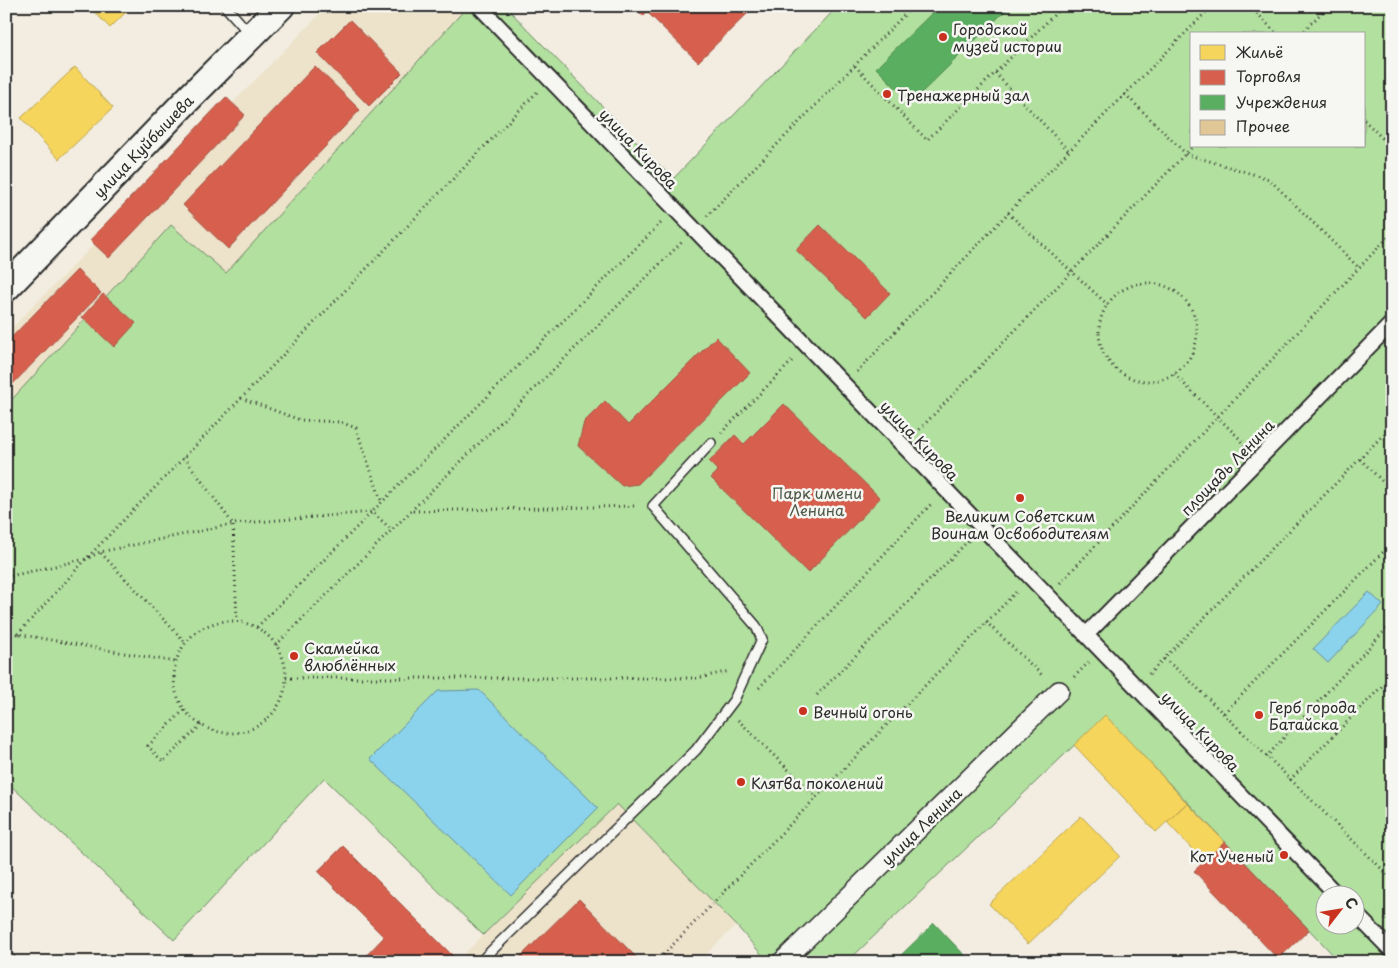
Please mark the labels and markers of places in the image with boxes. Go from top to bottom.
place label: Городской музей истории [953,17,1062,57]
marker: Городской музей истории [937,31,949,43]
place label: Тренажерный зал [897,83,1030,106]
marker: Тренажерный зал [881,88,893,100]
marker: Великим Советским Воинам Освободителям [1014,492,1026,504]
place label: Великим Советским Воинам Освободителям [931,504,1109,544]
place label: Скамейка влюблённых [304,636,396,676]
marker: Скамейка влюблённых [288,650,300,662]
place label: Герб города Батайска [1269,695,1357,735]
place label: Вечный огонь [813,700,913,723]
marker: Вечный огонь [797,705,809,717]
marker: Герб города Батайска [1253,709,1265,721]
place label: Клятва поколений [751,771,884,794]
marker: Клятва поколений [735,776,747,788]
place label: Кот Ученый [1190,844,1274,867]
marker: Кот Ученый [1278,849,1290,861]

